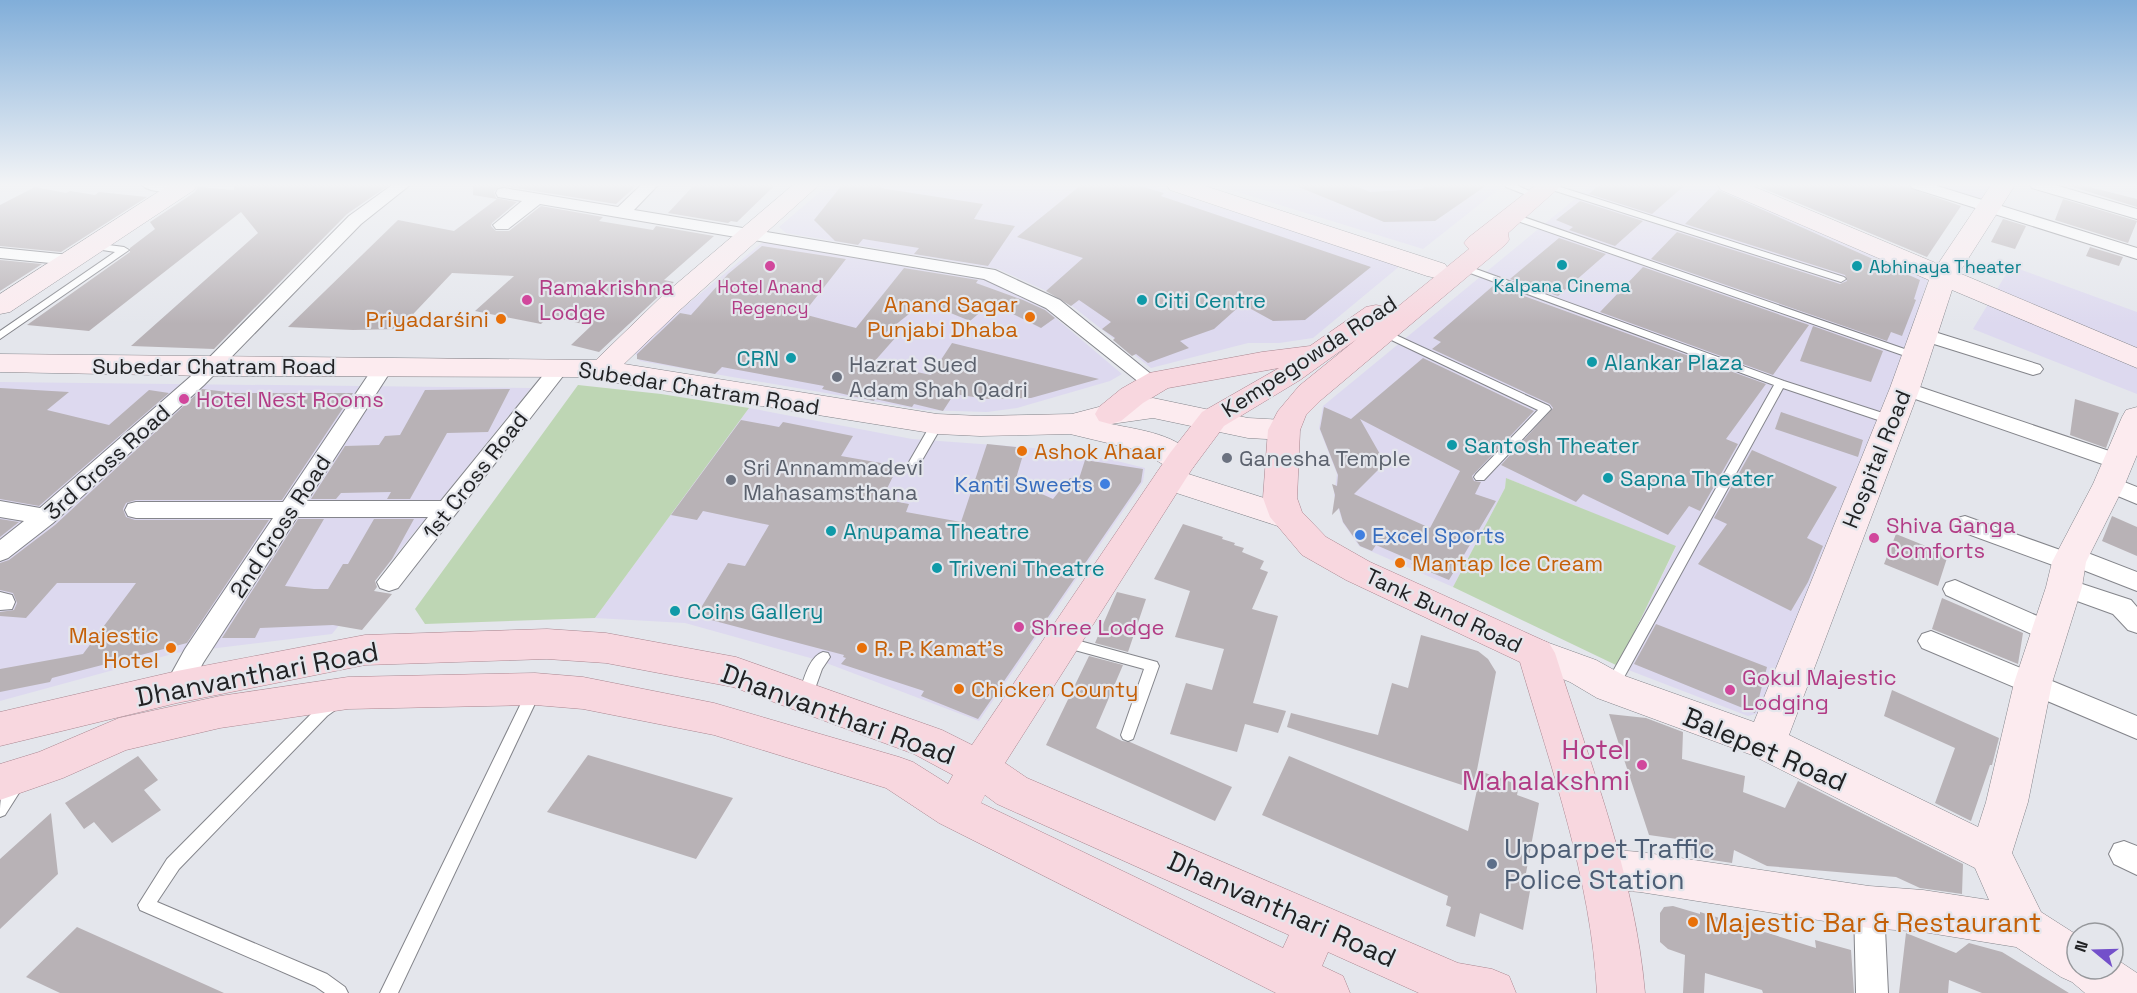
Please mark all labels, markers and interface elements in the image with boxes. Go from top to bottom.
place label: Abhinaya Theater [1869,255,2022,278]
marker: Kalpana Cinema [1555,258,1569,272]
marker: Hotel Anand Regency [763,259,777,273]
marker: Abhinaya Theater [1850,259,1864,273]
place label: Ramakrishna Lodge [539,273,674,326]
place label: Kalpana Cinema [1493,274,1631,297]
place label: Hotel Anand Regency [717,275,823,319]
place label: Citi Centre [1154,286,1266,314]
street label: Kempegowda Road [1216,289,1402,423]
place label: Anand Sagar Punjabi Dhaba [867,290,1018,343]
marker: Ramakrishna Lodge [520,293,534,307]
marker: Citi Centre [1135,293,1149,307]
place label: Priyadarśini [366,305,489,333]
marker: Anand Sagar Punjabi Dhaba [1023,310,1037,324]
marker: Priyadarśini [494,312,508,326]
place label: CRN [736,344,779,372]
place label: Alankar Plaza [1604,348,1743,376]
place label: Hazrat Sued Adam Shah Qadri [849,350,1028,403]
marker: CRN [784,351,798,365]
street label: Subedar Chatram Road [92,352,336,380]
street label: Subedar Chatram Road [576,355,822,421]
marker: Alankar Plaza [1585,355,1599,369]
marker: Hazrat Sued Adam Shah Qadri [830,370,844,384]
place label: Hotel Nest Rooms [196,385,384,413]
street label: Hospital Road [1835,386,1917,532]
marker: Hotel Nest Rooms [177,392,191,406]
street label: 3rd Cross Road [38,398,176,526]
street label: 1st Cross Road [416,405,534,545]
place label: Santosh Theater [1464,431,1639,459]
place label: Ashok Ahaar [1034,437,1165,465]
marker: Santosh Theater [1445,438,1459,452]
marker: Ashok Ahaar [1015,444,1029,458]
place label: Ganesha Temple [1239,444,1411,472]
street label: 2nd Cross Road [223,449,337,603]
marker: Ganesha Temple [1220,451,1234,465]
place label: Sri Annammadevi Mahasamsthana [743,453,923,506]
place label: Sapna Theater [1620,464,1774,492]
place label: Kanti Sweets [954,470,1093,498]
marker: Sapna Theater [1601,471,1615,485]
marker: Sri Annammadevi Mahasamsthana [724,473,738,487]
marker: Kanti Sweets [1098,477,1112,491]
place label: Shiva Ganga Comforts [1886,511,2016,564]
place label: Anupama Theatre [843,517,1030,545]
place label: Excel Sports [1372,521,1505,549]
marker: Anupama Theatre [824,524,838,538]
marker: Excel Sports [1353,528,1367,542]
marker: Shiva Ganga Comforts [1867,531,1881,545]
place label: Mantap Ice Cream [1412,549,1603,577]
place label: Triveni Theatre [949,554,1105,582]
marker: Mantap Ice Cream [1393,556,1407,570]
marker: Triveni Theatre [930,561,944,575]
street label: Tank Bund Road [1361,561,1527,659]
place label: Coins Gallery [687,597,824,625]
marker: Coins Gallery [668,604,682,618]
place label: Shree Lodge [1031,613,1164,641]
marker: Shree Lodge [1012,620,1026,634]
place label: Majestic Hotel [69,621,159,674]
street label: Dhanvanthari Road [133,633,381,715]
place label: R. P. Kamat's [874,634,1004,662]
marker: Majestic Hotel [164,641,178,655]
marker: R. P. Kamat's [855,641,869,655]
street label: Dhanvanthari Road [716,655,960,773]
place label: Gokul Majestic Lodging [1742,663,1897,716]
place label: Chicken County [971,675,1139,703]
marker: Chicken County [952,682,966,696]
marker: Gokul Majestic Lodging [1723,683,1737,697]
street label: Balepet Road [1678,699,1852,799]
place label: Hotel Mahalakshmi [1462,732,1630,798]
marker: Hotel Mahalakshmi [1635,758,1649,772]
place label: Upparpet Traffic Police Station [1504,831,1715,897]
street label: Dhanvanthari Road [1162,843,1402,975]
marker: Upparpet Traffic Police Station [1485,857,1499,871]
place label: Majestic Bar & Restaurant [1705,905,2041,940]
marker: Majestic Bar & Restaurant [1686,915,1700,929]
north arrow [2065,921,2125,981]
text: N [2070,938,2093,955]

